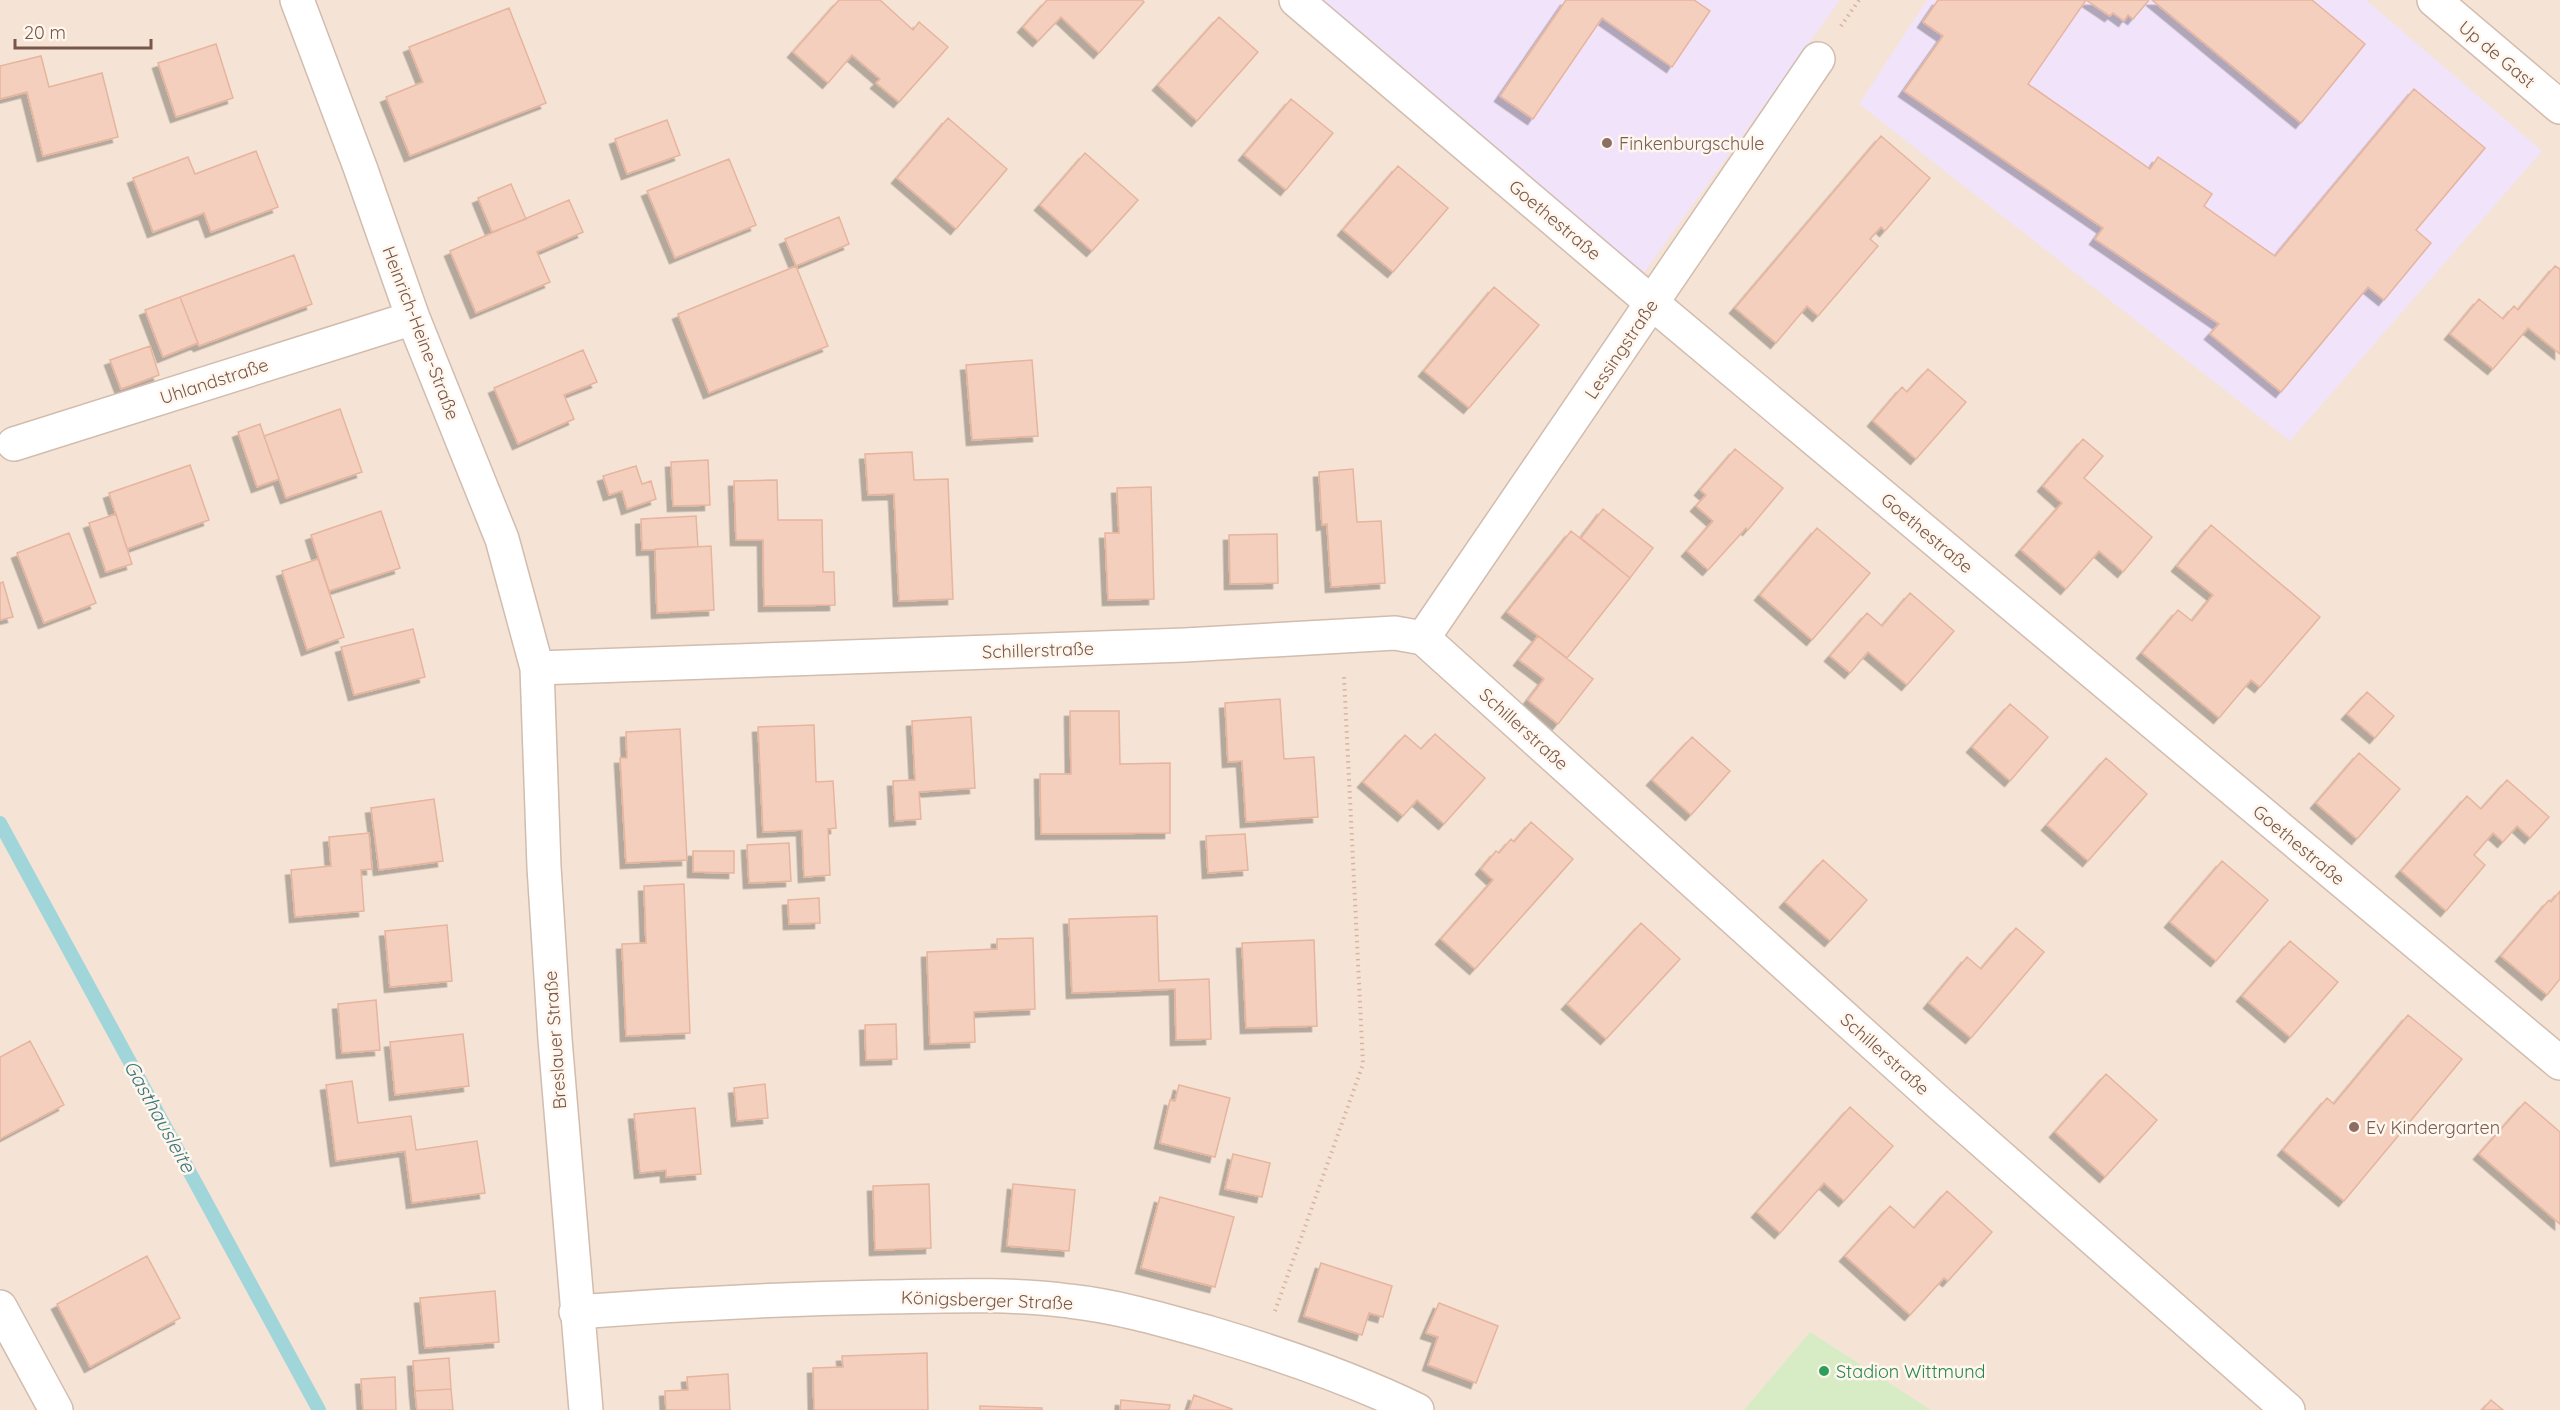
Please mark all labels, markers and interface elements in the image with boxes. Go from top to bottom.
scale bar [15,12,152,50]
street label: Up de Gast [2454,15,2540,93]
text: 20 m [24,21,66,44]
place label: Finkenburgschule [1619,132,1764,155]
marker: Finkenburgschule [1600,136,1614,150]
street label: Goethestraße [1504,175,1606,265]
street label: Heinrich-Heine-Straße [377,243,465,423]
street label: Lessingstraße [1579,295,1663,403]
street label: Uhlandstraße [157,353,271,409]
street label: Goethestraße [1876,488,1978,578]
street label: Schillerstraße [982,637,1094,663]
street label: Schillerstraße [1475,683,1573,775]
street label: Goethestraße [2248,800,2350,890]
street label: Breslauer Straße [539,970,571,1110]
street label: Schillerstraße [1836,1008,1934,1100]
water label: Gasthausleite [119,1056,201,1177]
place label: Ev Kindergarten [2366,1116,2500,1139]
marker: Ev Kindergarten [2347,1120,2361,1134]
street label: Königsberger Straße [900,1285,1074,1315]
place label: Stadion Wittmund [1836,1360,1986,1383]
marker: Stadion Wittmund [1817,1364,1831,1378]

